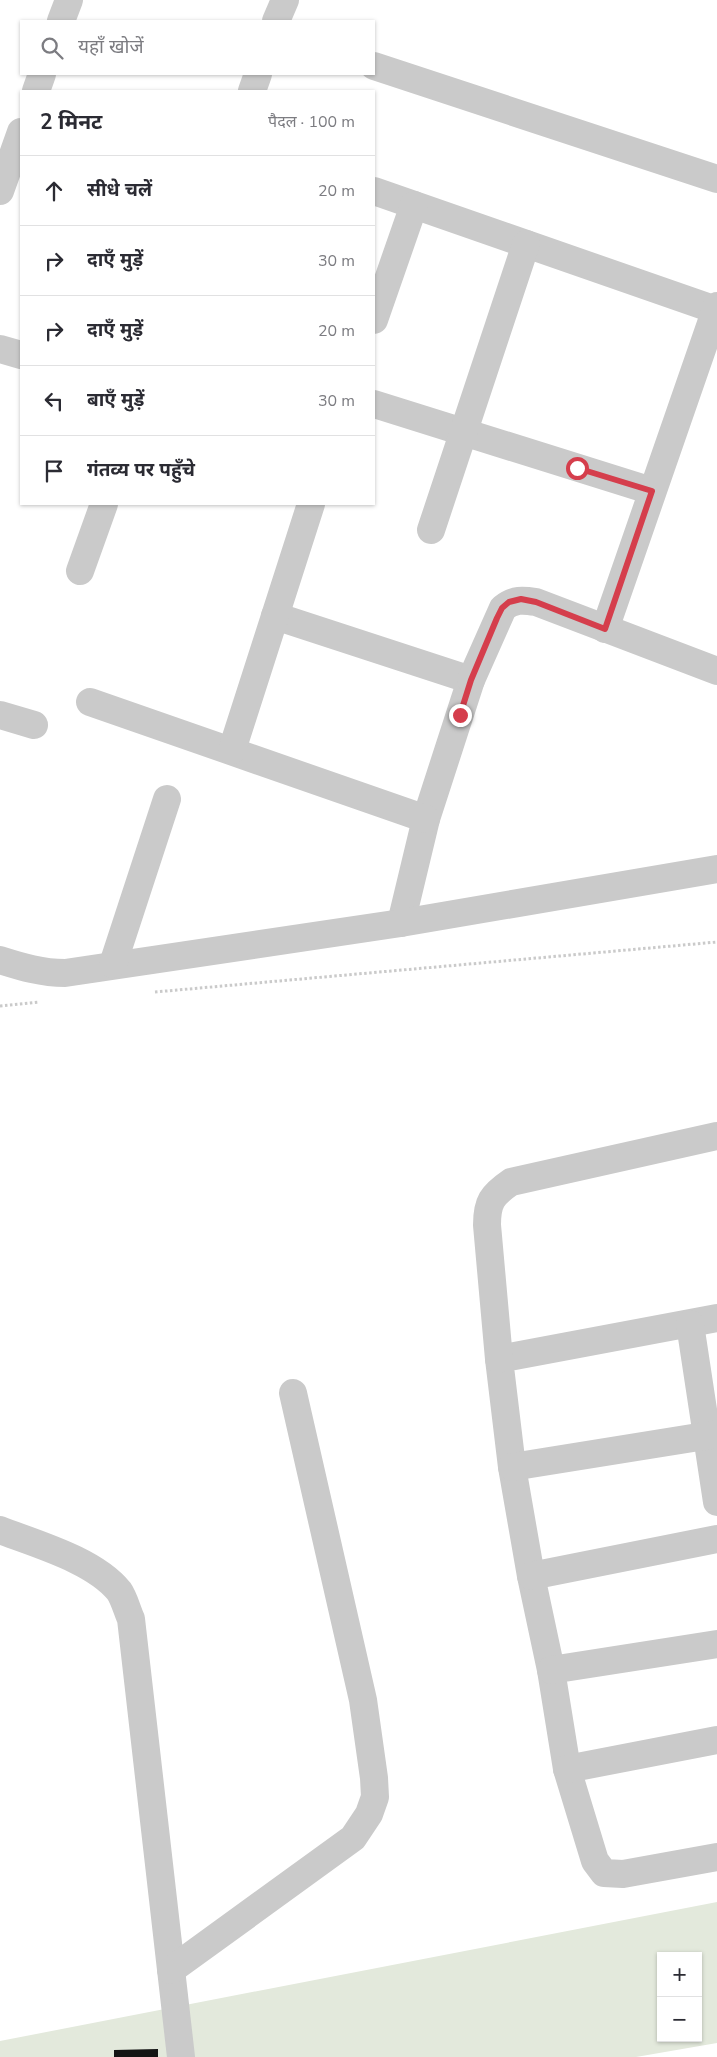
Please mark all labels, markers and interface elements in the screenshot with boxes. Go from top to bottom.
search box [20,20,375,75]
icon: search [38,34,66,62]
text: यहाँ खोजें [78,34,143,60]
text: 2 मिनट [40,108,102,136]
text: पैदल · 100 m [268,111,355,133]
icon: ahead [40,177,68,205]
text: सीधे चलें [87,177,152,203]
text: 20 m [318,180,355,202]
icon: right [40,247,68,275]
text: दाएँ मुड़ें [87,247,143,273]
text: 30 m [318,250,355,272]
icon: right [40,317,68,345]
text: दाएँ मुड़ें [87,317,143,343]
text: 20 m [318,320,355,342]
icon: left [40,387,68,415]
text: बाएँ मुड़ें [87,387,144,413]
text: 30 m [318,390,355,412]
icon: arrive [40,457,68,485]
text: गंतव्य पर पहुँचे [87,457,195,483]
route start [566,457,589,480]
route end [449,704,472,727]
map controls [657,1952,702,2042]
button: + [657,1952,702,1997]
button: − [657,1997,702,2042]

